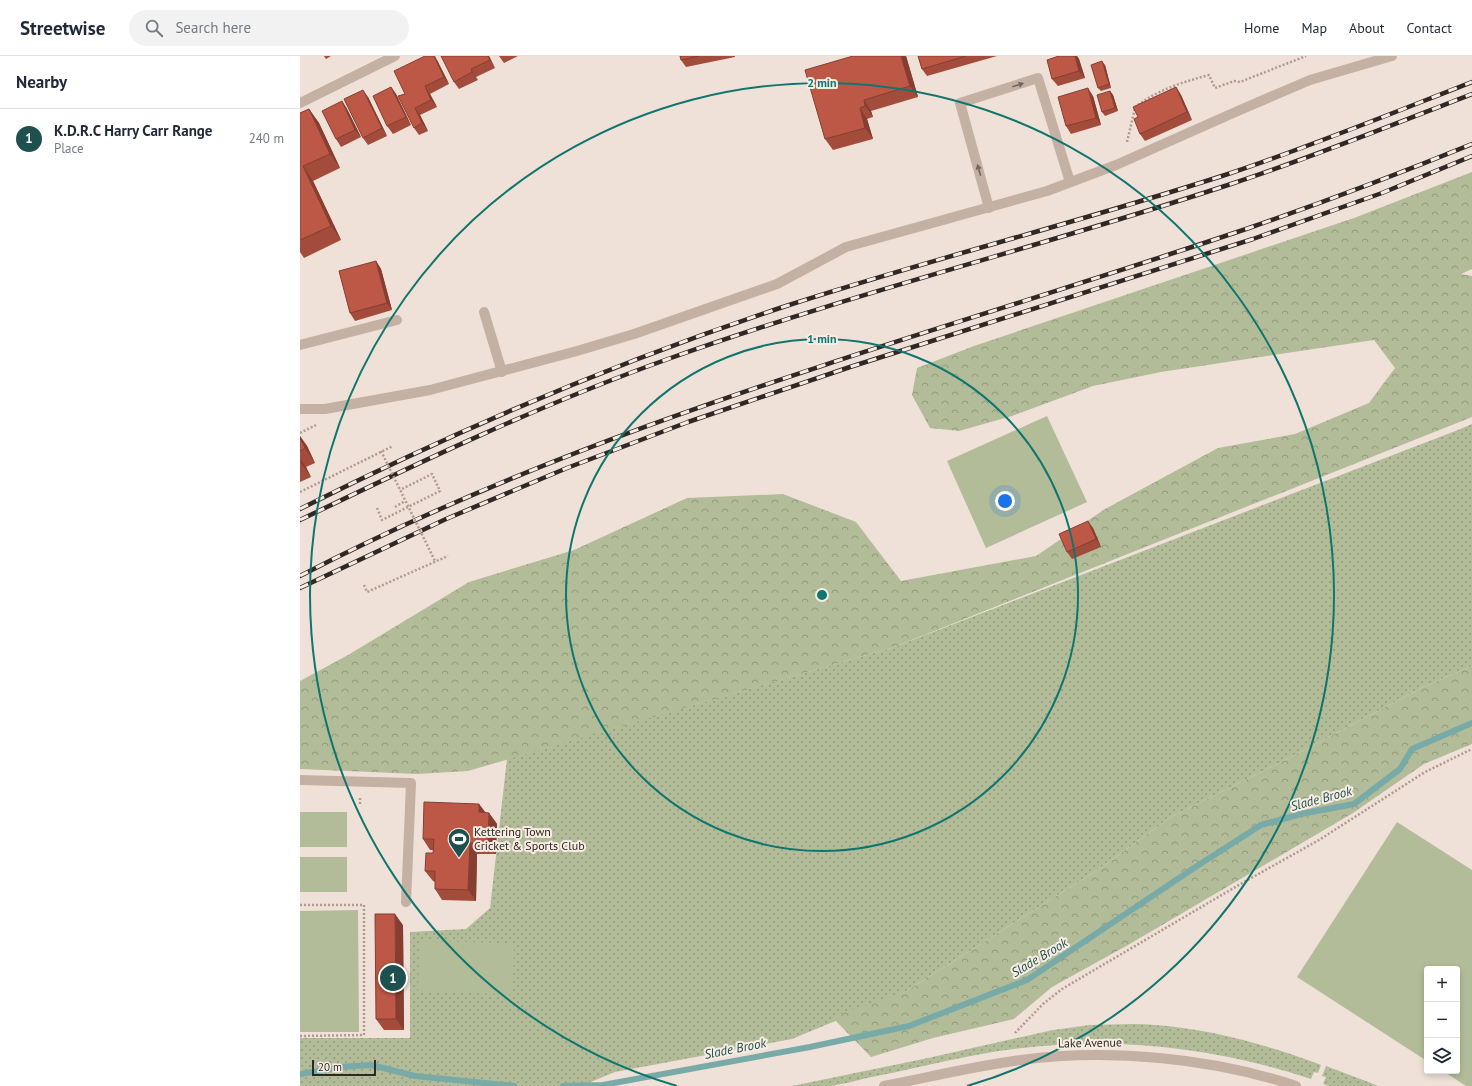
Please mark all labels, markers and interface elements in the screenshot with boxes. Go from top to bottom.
search box [129,10,409,46]
text: Streetwise [20,16,105,40]
icon: search [143,17,165,39]
text: Search here [175,18,251,37]
text: Home [1244,19,1279,37]
text: Map [1301,19,1327,37]
text: About [1349,19,1385,37]
text: Contact [1407,19,1452,37]
text: Nearby [16,71,67,93]
text: 2 min [807,75,837,90]
one-way arrow [1012,82,1024,88]
text: K.D.R.C Harry Carr Range [54,121,213,140]
text: 1 [25,130,33,147]
text: 240 m [249,130,284,147]
text: Place [54,140,84,157]
one-way arrow [976,164,982,176]
text: 1 min [807,331,837,346]
your location [995,491,1015,511]
centre of rings [815,588,829,602]
water label: Slade Brook [1289,782,1355,815]
place label: Kettering Town Cricket & Sports Club [474,824,585,853]
sports icon: Kettering Town Cricket & Sports Club [446,826,472,859]
water label: Slade Brook [1008,933,1072,981]
pin: 1 [380,963,406,993]
map controls [1424,966,1460,1074]
button: + [1424,966,1460,1002]
button: − [1424,1002,1460,1038]
water label: Slade Brook [703,1034,769,1063]
street label: Lake Avenue [1058,1034,1122,1051]
button: layers [1424,1038,1460,1074]
scale bar [312,1058,376,1077]
text: 20 m [318,1060,342,1074]

